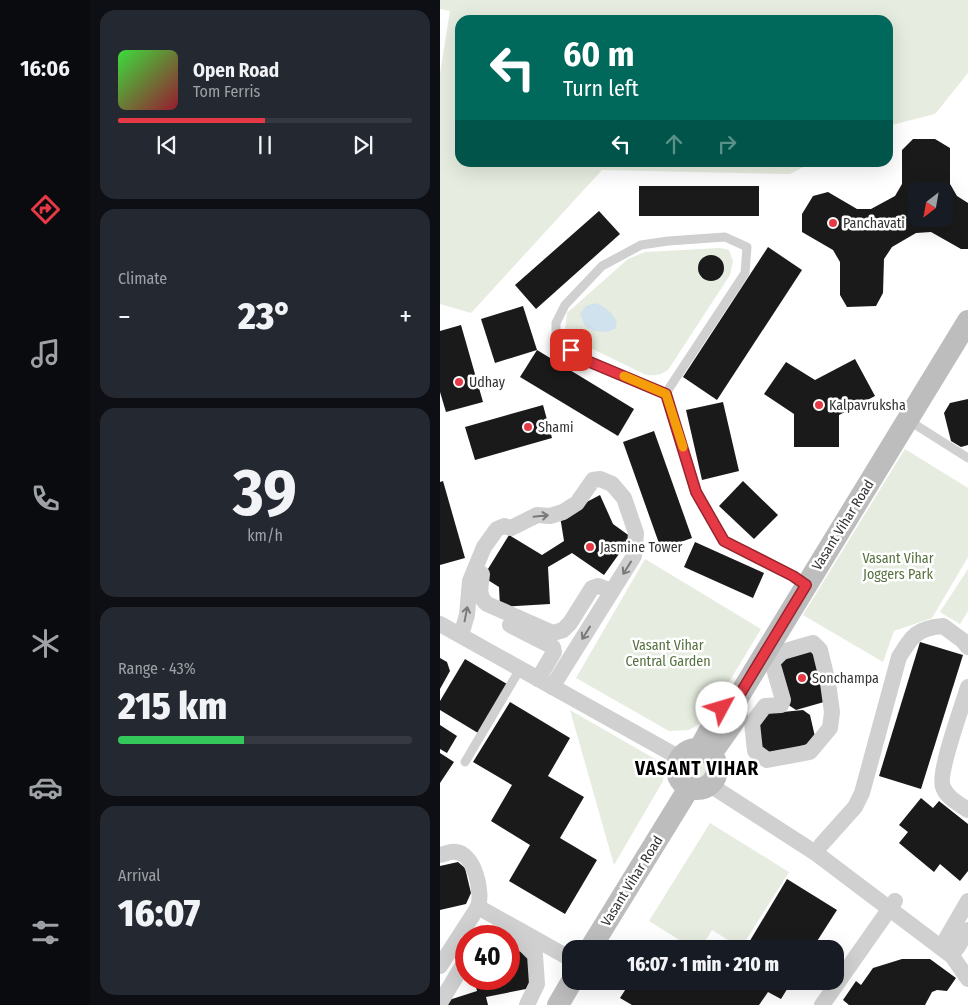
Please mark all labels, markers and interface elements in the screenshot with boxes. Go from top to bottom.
text: 60 m [563,33,634,75]
icon: left [480,35,545,100]
text: 16:06 [20,55,70,82]
text: Open Road [193,59,279,82]
text: Turn left [563,75,639,102]
text: Tom Ferris [193,82,260,101]
icon: left [607,130,635,158]
icon: ahead [660,130,688,158]
icon: right [713,130,741,158]
icon: previous [153,131,181,159]
icon: pause [251,131,279,159]
icon: next [349,131,377,159]
north arrow [908,182,952,228]
map controls [908,182,953,227]
icon: directions [28,192,63,227]
place label: Panchavati [843,215,905,232]
marker: Panchavati [827,217,839,229]
text: Climate [118,269,167,288]
text: 23° [238,293,292,339]
text: − [118,300,131,333]
text: + [399,300,412,333]
pin [550,329,592,371]
icon: music [28,336,63,371]
icon: arrive [557,336,585,364]
place label: Udhay [469,374,506,391]
marker: Udhay [453,376,465,388]
place label: Kalpavruksha [829,397,906,414]
marker: Kalpavruksha [813,399,825,411]
place label: Shami [538,419,573,436]
marker: Shami [522,421,534,433]
text: 39 [233,454,297,532]
street label: Vasant Vihar Road [808,477,878,573]
icon: phone [28,481,63,516]
one-way arrow [532,512,548,521]
text: km/h [247,526,283,545]
place label: Jasmine Tower [600,539,683,556]
marker: Jasmine Tower [584,541,596,553]
park label: Vasant Vihar Joggers Park [862,550,934,583]
one-way arrow [621,560,631,574]
one-way arrow [462,607,471,623]
one-way arrow [581,625,591,639]
icon: climate [28,626,63,661]
park label: Vasant Vihar Central Garden [625,637,711,670]
text: Range · 43% [118,659,196,678]
place label: Sonchampa [812,670,879,687]
marker: Sonchampa [796,672,808,684]
position arrow [695,681,747,733]
text: 215 km [118,683,227,729]
district label: VASANT VIHAR [634,757,759,780]
icon: car [28,770,63,805]
street label: Vasant Vihar Road [597,833,667,929]
text: Arrival [118,866,160,885]
text: 16:07 [118,890,200,936]
icon: filters [28,915,63,950]
speed limit sign: 40 [455,925,520,990]
text: 16:07 · 1 min · 210 m [627,953,779,976]

